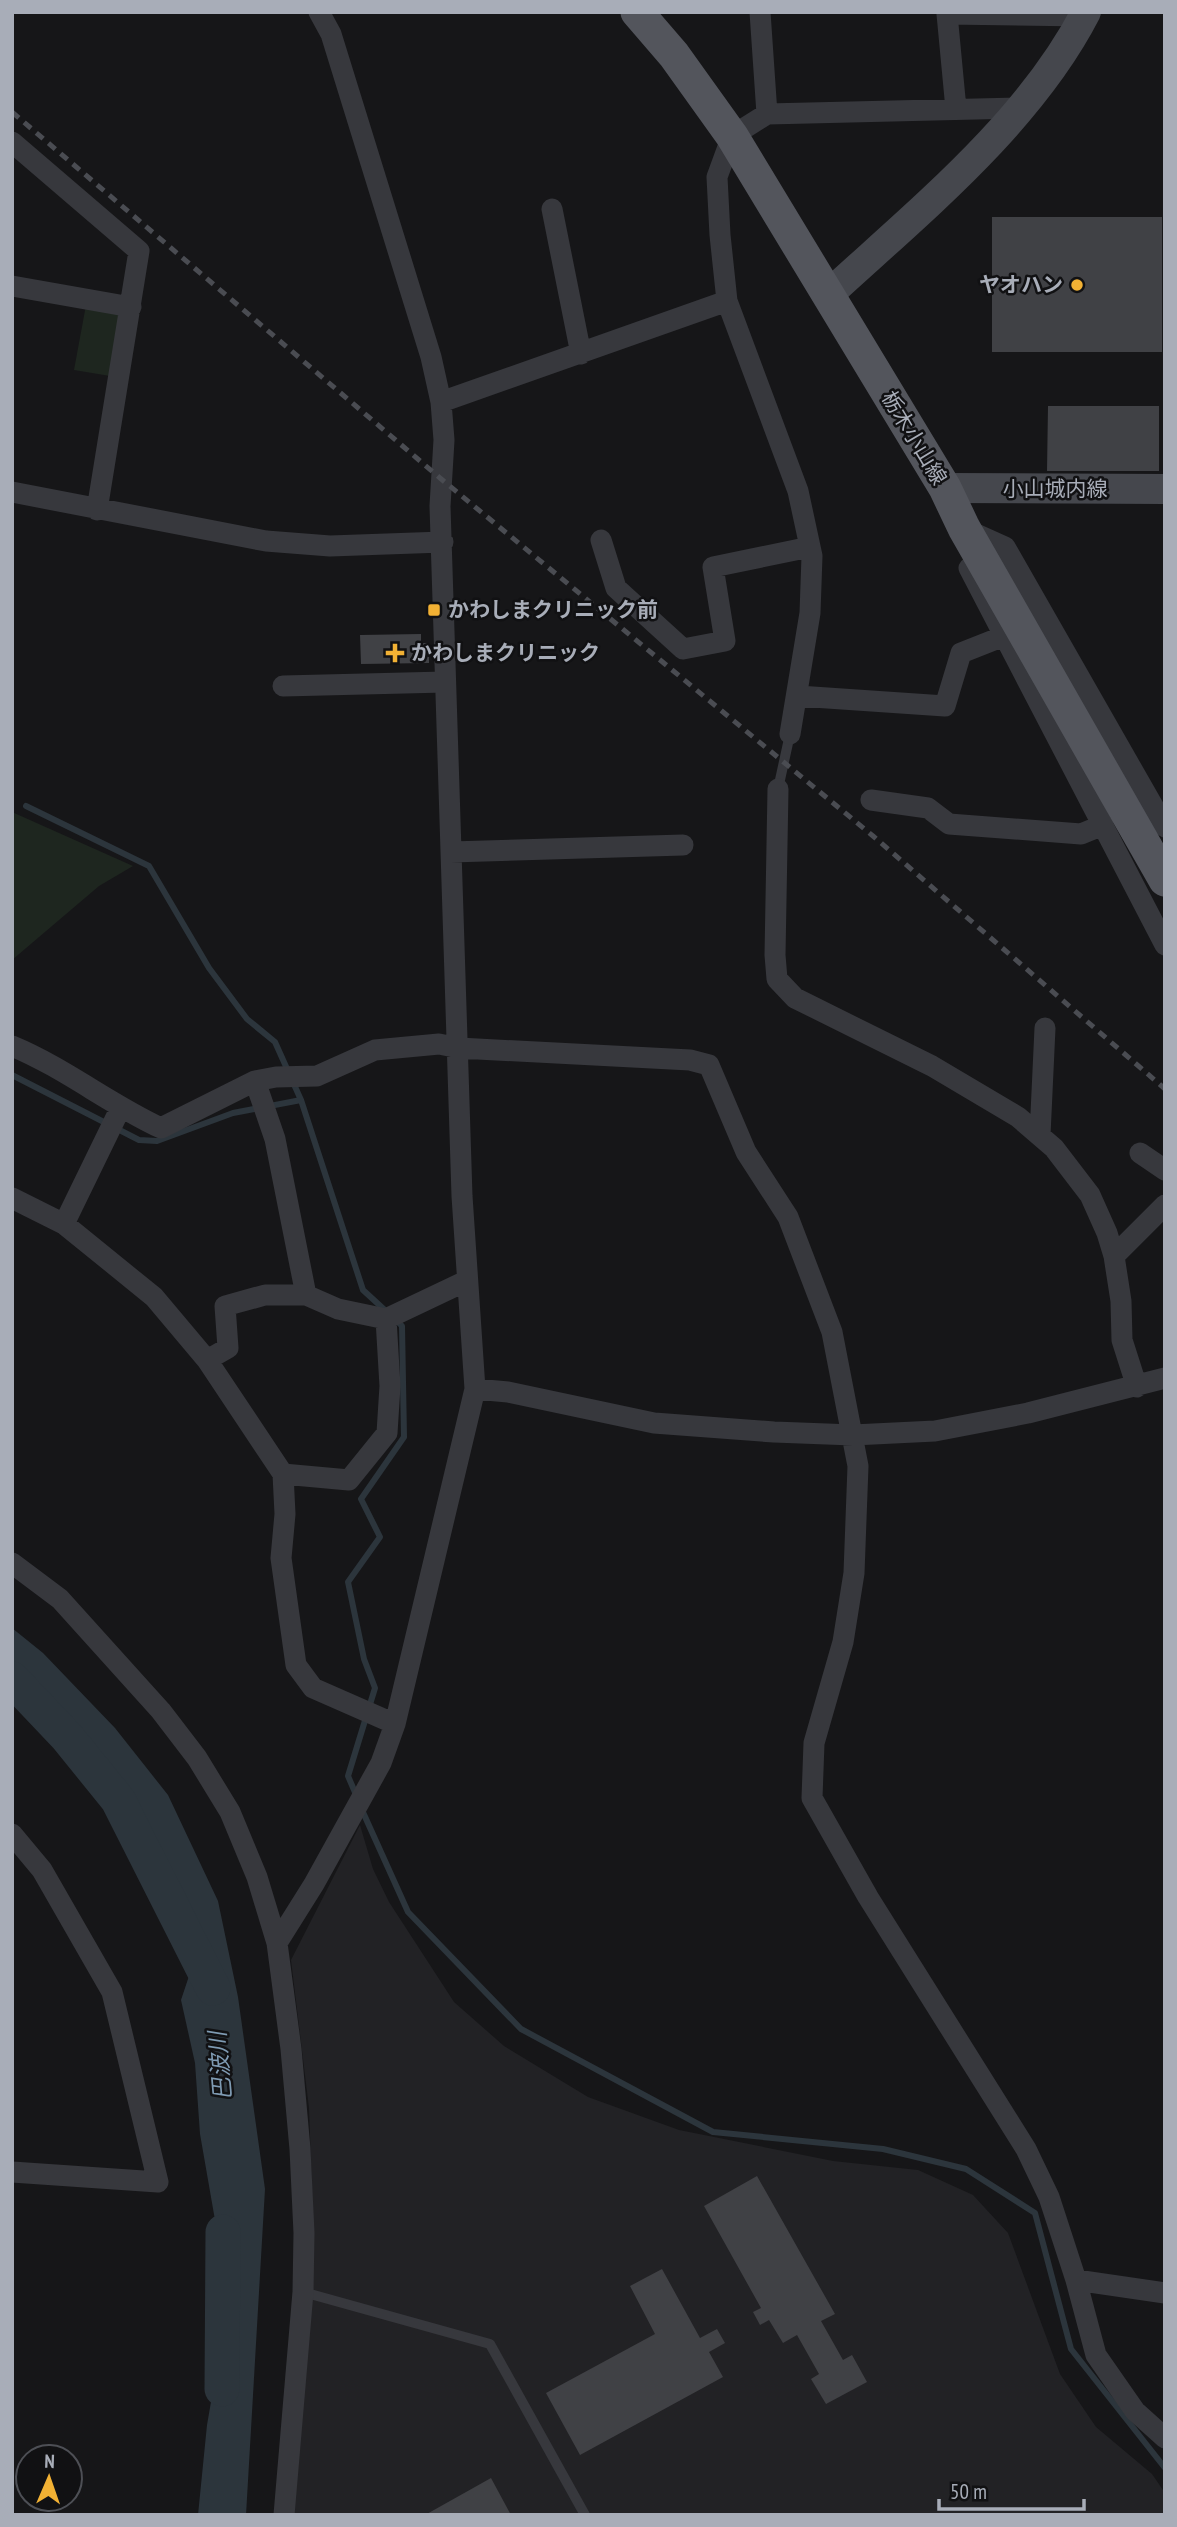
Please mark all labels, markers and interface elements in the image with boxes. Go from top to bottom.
place label: ヤオハン [979,271,1063,298]
marker: ヤオハン [1069,277,1085,293]
street label: 栃木小山線 [876,386,953,490]
street label: 小山城内線 [1003,475,1108,502]
place label: かわしまクリニック前 [448,596,658,623]
marker: かわしまクリニック前 [426,602,442,618]
place label: かわしまクリニック [411,639,600,666]
marker: かわしまクリニック [385,643,405,663]
water label: 巴波川 [202,2027,237,2102]
north arrow [14,2443,84,2513]
text: N [44,2449,55,2473]
scale bar [939,2468,1084,2512]
text: 50 m [950,2478,987,2505]

